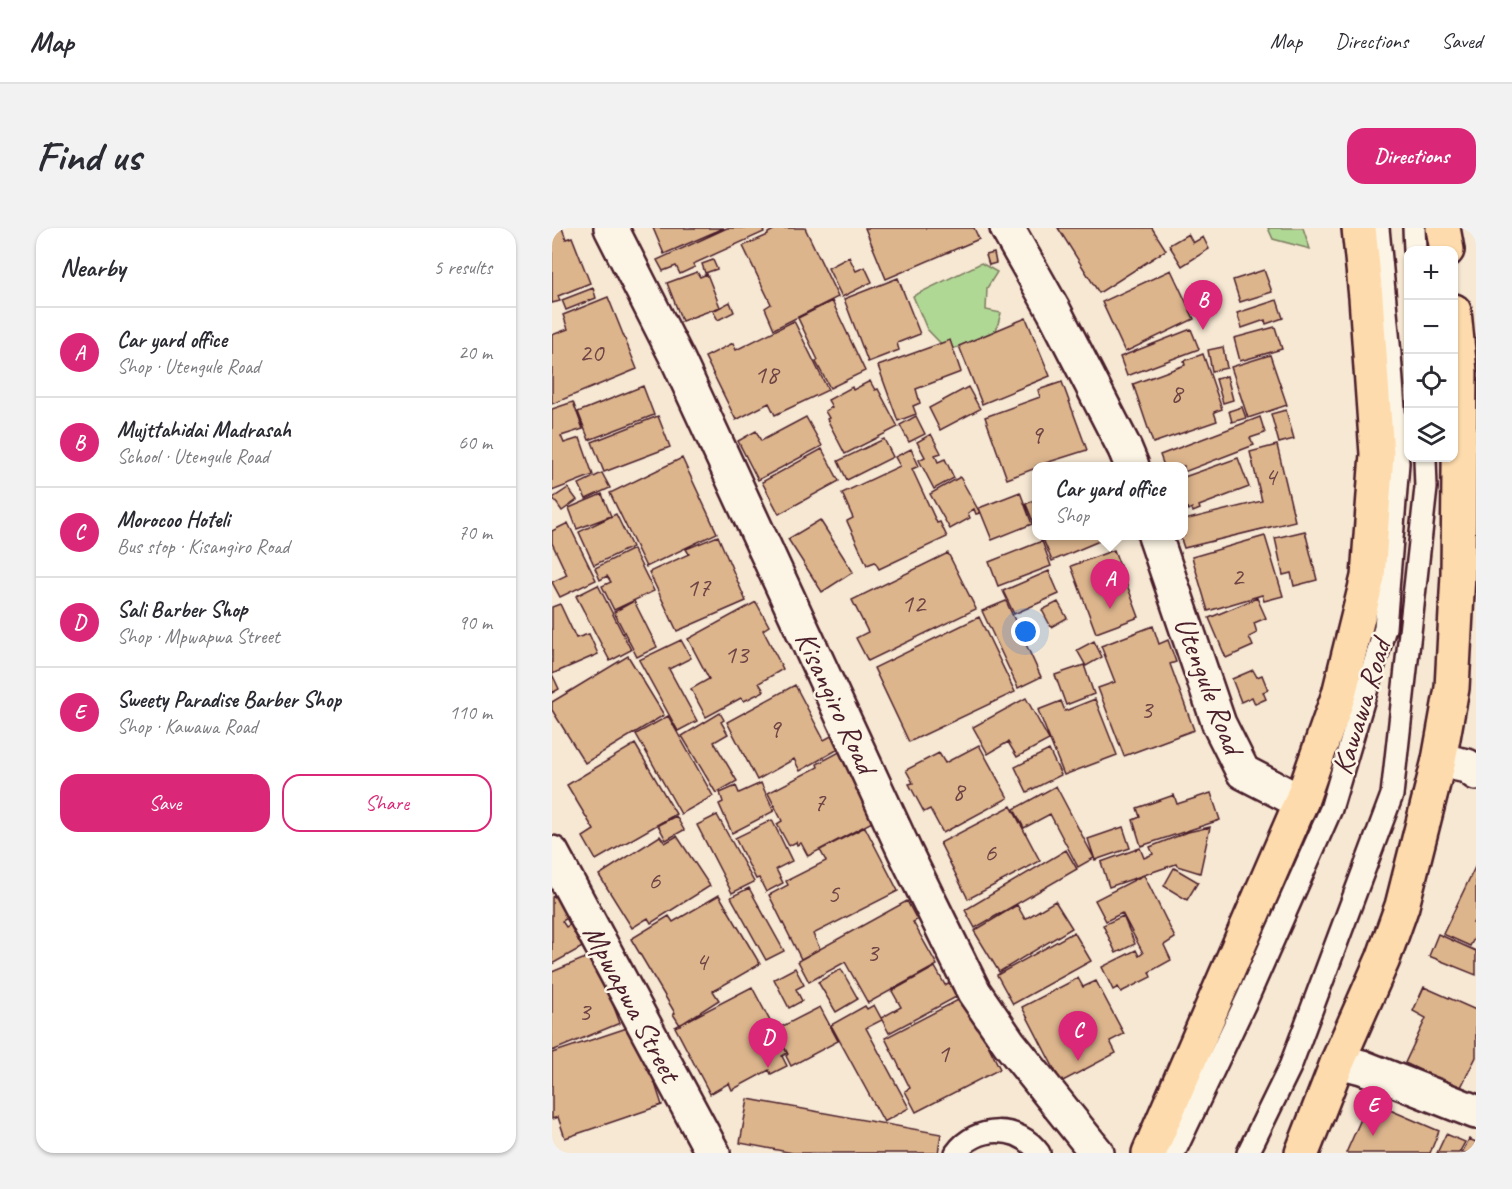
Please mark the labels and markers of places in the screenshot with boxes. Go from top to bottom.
pin: B [1184,280,1222,330]
pin: A [1090,560,1130,609]
pin: C [1058,1012,1098,1061]
pin: D [748,1018,788,1068]
pin: E [1354,1086,1392,1136]

